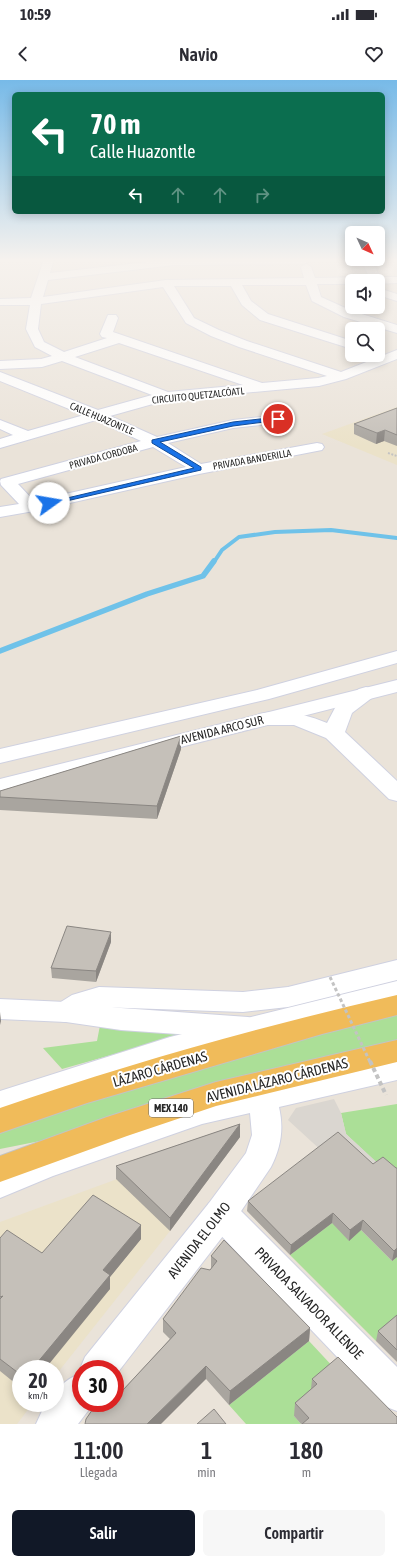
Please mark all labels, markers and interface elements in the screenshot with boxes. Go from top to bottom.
text: 10:59 [20,6,51,23]
icon: back [12,43,34,65]
icon: heart [363,43,385,65]
text: Navio [179,44,218,65]
icon: left [24,108,76,160]
text: 70 m [90,108,140,140]
text: Calle Huazontle [90,141,195,162]
icon: left [125,184,147,206]
icon: ahead [167,184,189,206]
icon: ahead [209,184,231,206]
icon: right [251,184,273,206]
north arrow [345,226,385,266]
map controls [345,226,385,362]
button: sound [345,274,385,314]
button: search [345,322,385,362]
street label: CIRCUITO QUETZALCÓATL [151,385,245,406]
street label: CALLE HUAZONTLE [68,400,136,437]
pin [261,402,295,436]
icon: arrive [267,408,289,430]
street label: PRIVADA CORDOBA [68,442,139,471]
street label: PRIVADA BANDERILLA [212,447,292,472]
position arrow [28,482,70,524]
street label: AVENIDA ARCO SUR [179,713,265,747]
street label: LÁZARO CÁRDENAS [111,1048,209,1090]
street label: AVENIDA LÁZARO CÁRDENAS [205,1055,349,1105]
road number: MEX 140 [149,1099,193,1117]
street label: AVENIDA EL OLMO [164,1199,234,1281]
street label: PRIVADA SALVADOR ALLENDE [251,1244,367,1362]
speed limit sign: 30 [72,1360,124,1412]
text: 20 [29,1369,47,1392]
text: km/h [28,1390,48,1401]
text: 11:00 [74,1437,124,1464]
text: 1 [201,1437,212,1464]
text: 180 [290,1437,323,1464]
text: Llegada [80,1465,118,1480]
text: min [197,1465,216,1480]
text: m [302,1465,311,1480]
button: Salir [12,1510,195,1556]
button: Compartir [203,1510,385,1556]

